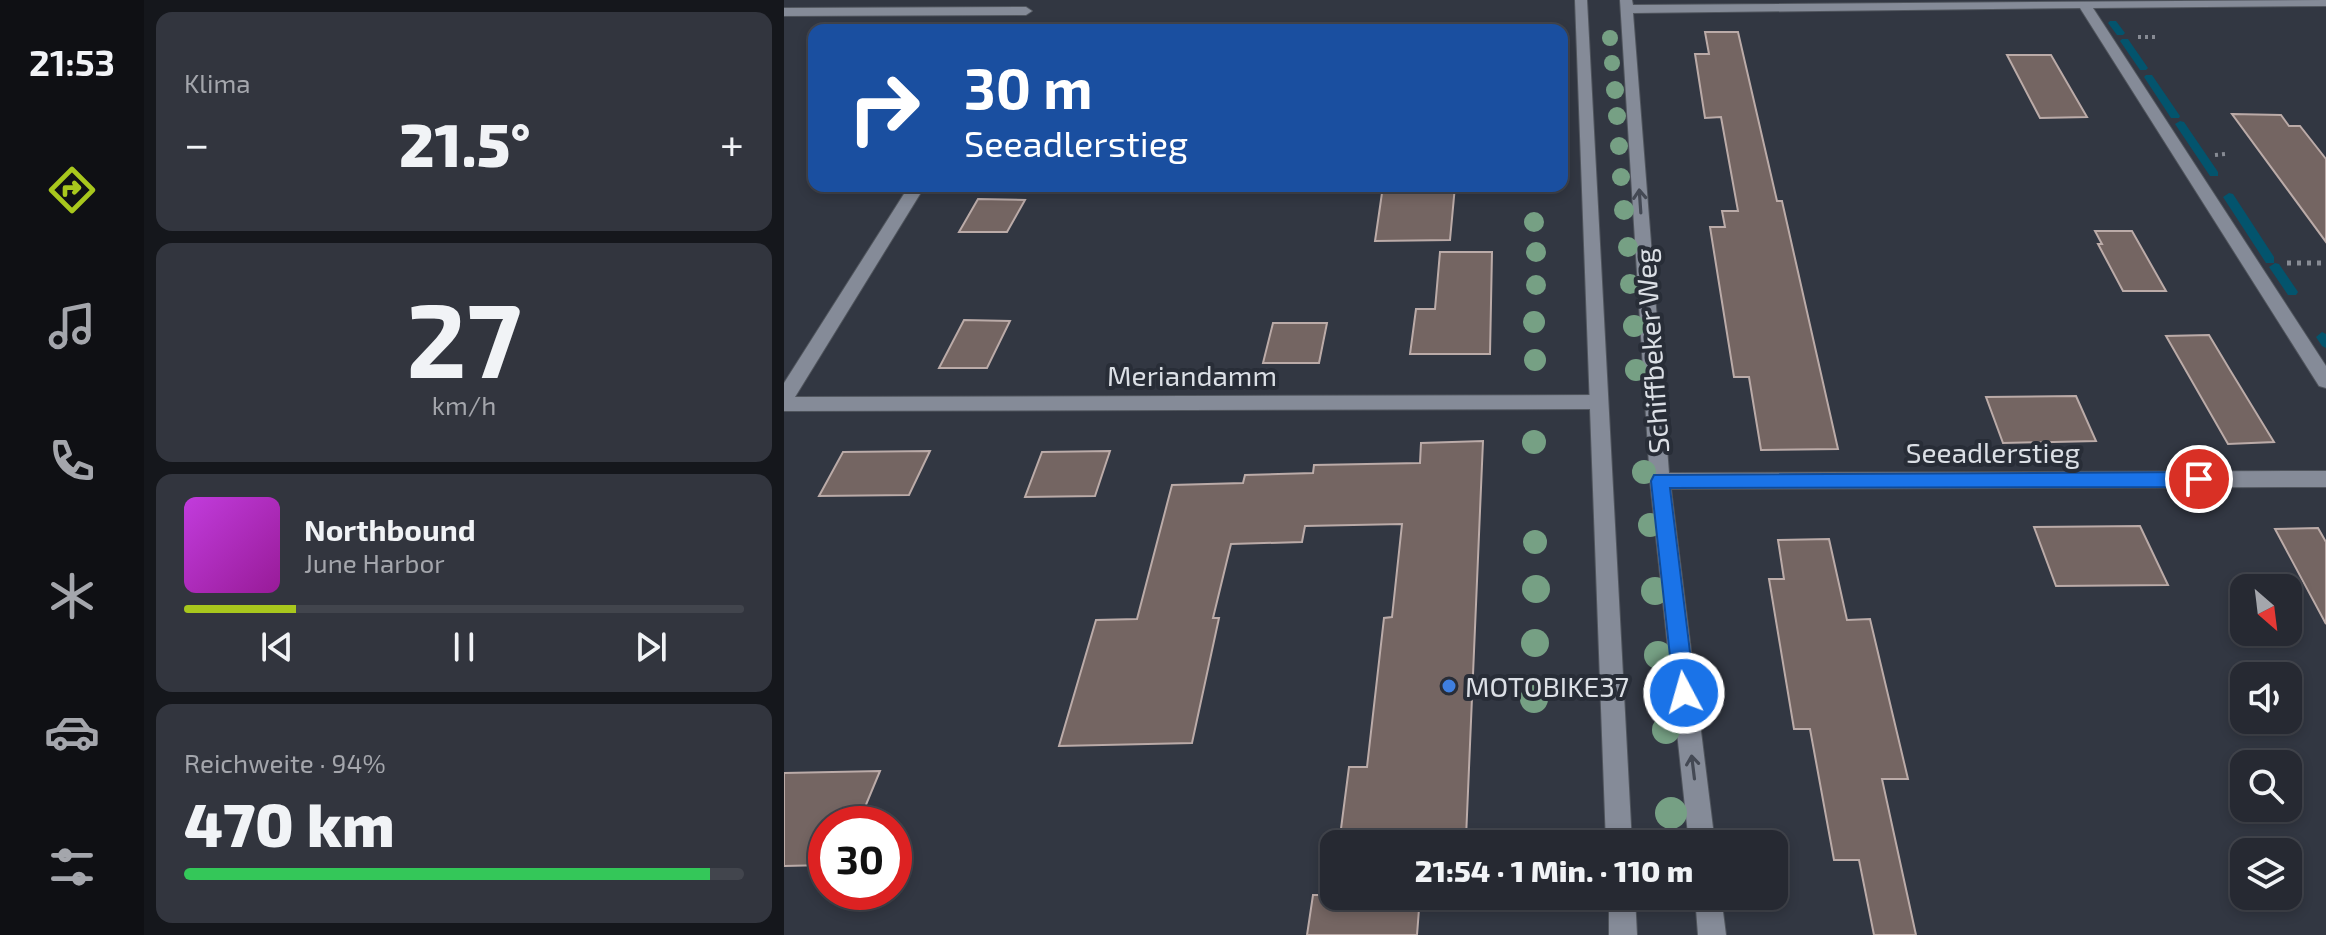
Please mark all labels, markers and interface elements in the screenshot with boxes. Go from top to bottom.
text: 21:53 [29,40,115,83]
text: 30 m [964,53,1093,120]
icon: right [832,56,936,160]
text: Klima [184,67,251,98]
text: 21.5° [399,107,530,179]
text: − [184,116,210,169]
text: + [720,116,744,169]
text: Seeadlerstieg [964,121,1188,164]
icon: directions [44,162,100,218]
one-way arrow [1632,188,1647,215]
street label: Schiffbeker Weg [1627,247,1675,455]
text: 27 [406,274,522,399]
icon: music [44,298,100,354]
street label: Meriandamm [1107,358,1277,392]
text: km/h [432,389,496,420]
icon: phone [44,433,100,489]
street label: Seeadlerstieg [1906,435,2081,469]
pin [2165,445,2233,513]
icon: arrive [2177,457,2221,501]
text: Northbound [304,511,476,547]
text: June Harbor [304,547,445,578]
icon: climate [44,568,100,624]
north arrow [2230,574,2302,646]
map controls [2230,574,2302,910]
icon: previous [255,625,299,669]
icon: pause [442,625,486,669]
icon: next [629,625,673,669]
position arrow [1642,651,1726,735]
button: sound [2230,662,2302,734]
place label: MOTOBIKE37 [1465,669,1629,703]
marker: MOTOBIKE37 [1440,677,1458,695]
icon: car [44,704,100,760]
text: Reichweite · 94% [184,747,386,778]
button: search [2230,750,2302,822]
one-way arrow [1685,754,1700,780]
text: 470 km [184,787,395,859]
speed limit sign: 30 [808,806,912,910]
button: layers [2230,838,2302,910]
icon: filters [44,839,100,895]
text: 21:54 · 1 Min. · 110 m [1415,852,1693,888]

